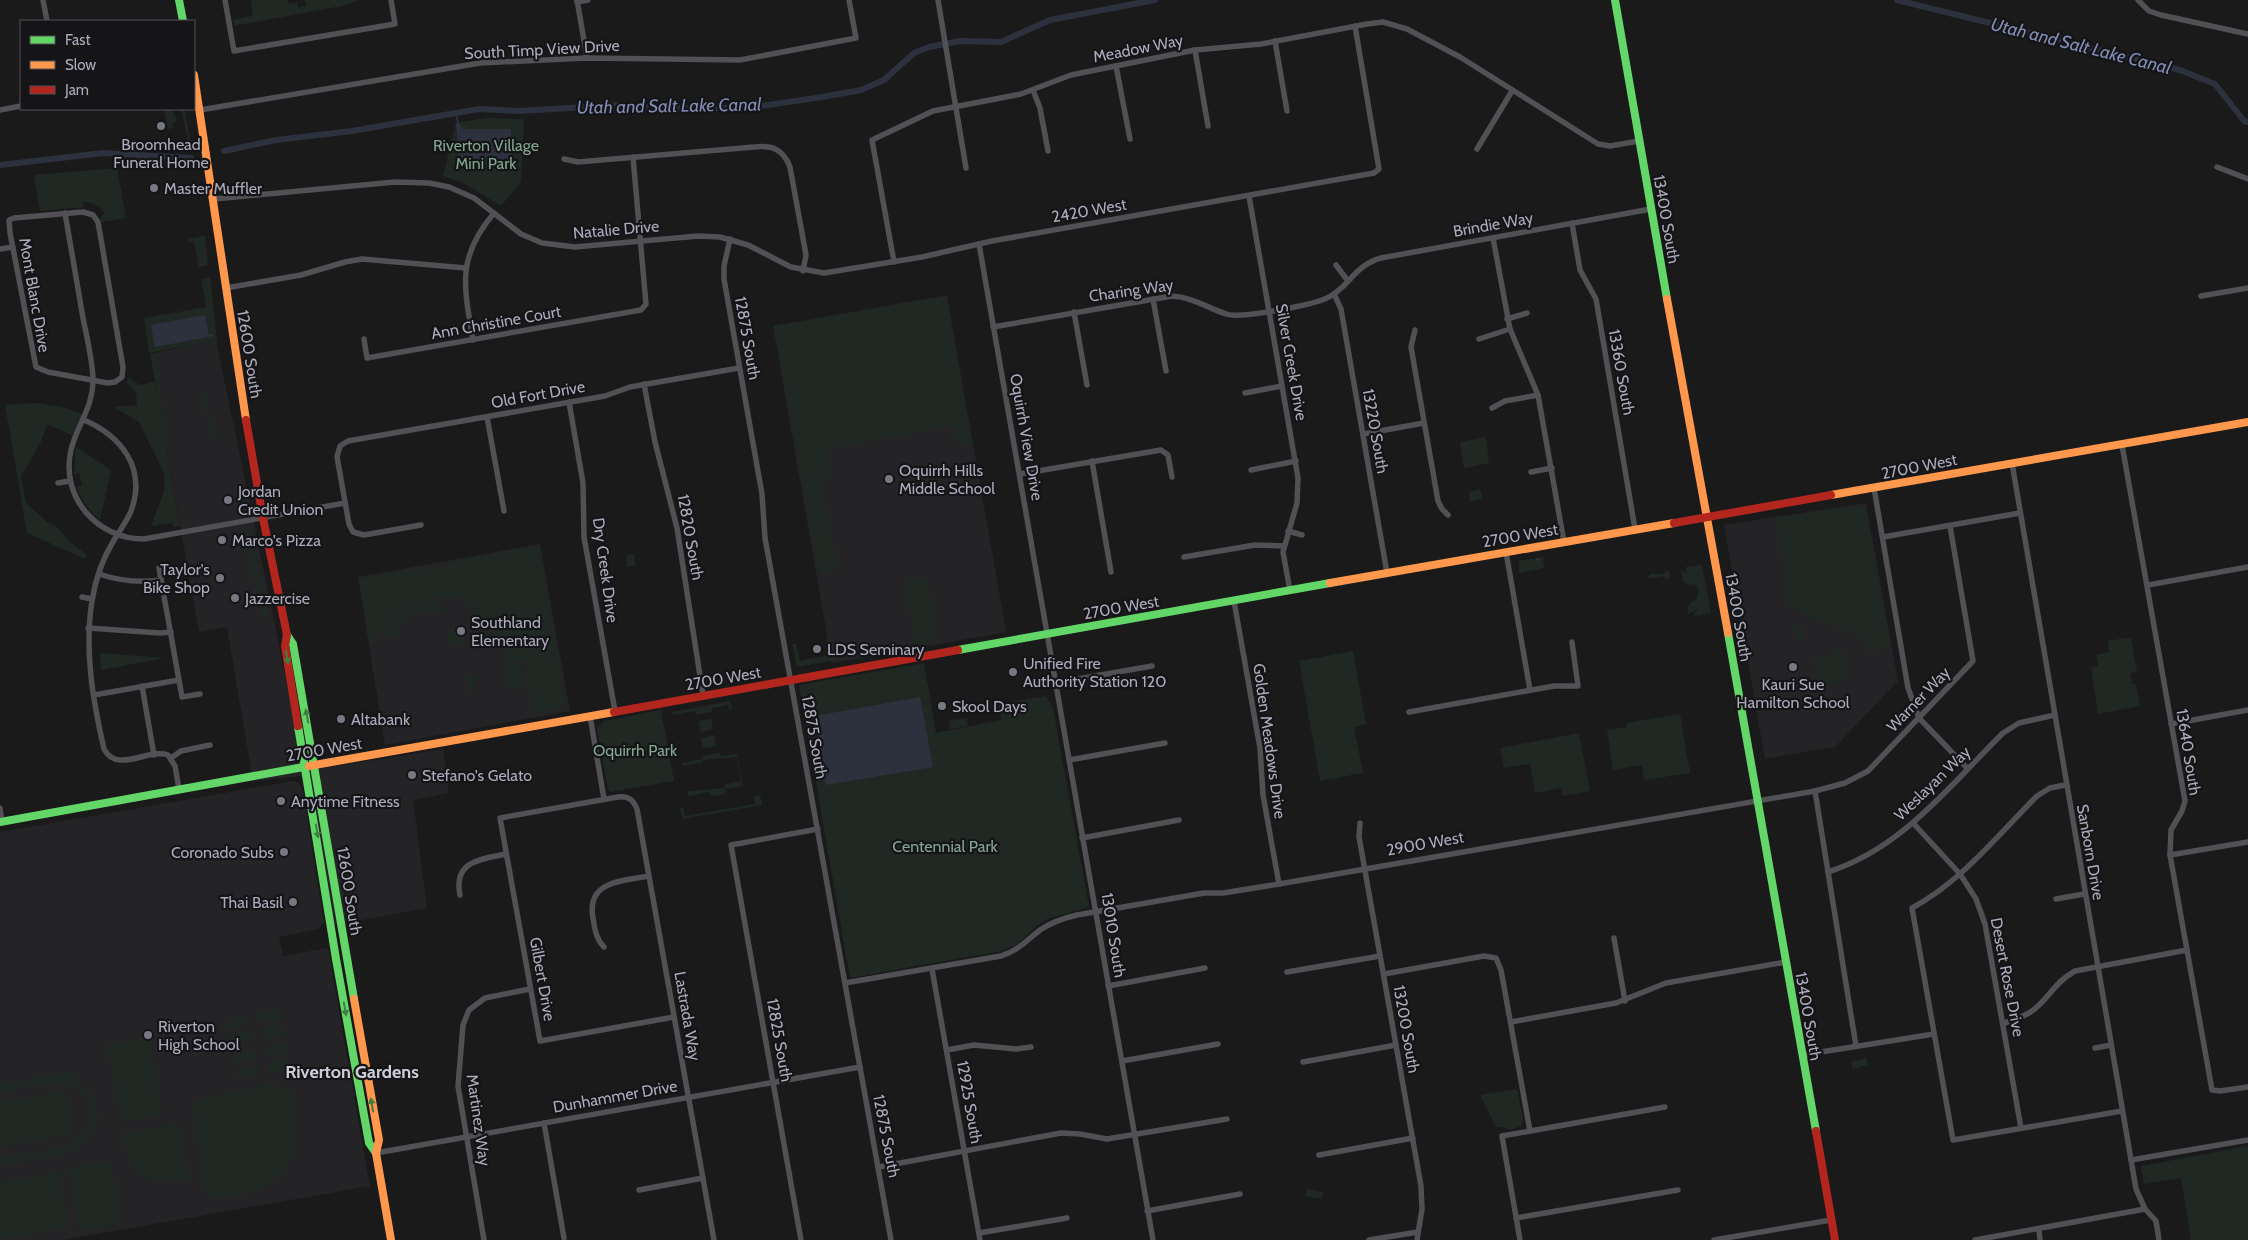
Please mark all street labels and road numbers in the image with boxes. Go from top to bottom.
street label: Meadow Way [1091,30,1185,67]
street label: South Timp View Drive [464,36,620,63]
street label: 13400 South [1649,173,1684,265]
street label: 2420 West [1050,194,1129,226]
street label: Brindie Way [1452,208,1535,241]
street label: Natalie Drive [572,216,660,243]
street label: Mont Blanc Drive [15,236,54,354]
street label: Charing Way [1088,275,1175,306]
street label: 12875 South [731,295,764,381]
street label: Ann Christine Court [430,302,563,343]
street label: Silver Creek Drive [1272,302,1311,422]
street label: 12600 South [233,309,266,400]
street label: 13360 South [1605,328,1638,417]
street label: Oquirrh View Drive [1006,372,1047,502]
street label: Old Fort Drive [490,377,586,412]
street label: 13220 South [1359,387,1392,475]
street label: 2700 West [1880,450,1959,483]
street label: 12820 South [674,493,707,582]
street label: Dry Creek Drive [589,516,622,624]
street label: 2700 West [1481,519,1560,552]
street label: 13400 South [1721,571,1756,663]
street label: 2700 West [1082,591,1161,624]
street label: 2700 West [684,662,763,695]
street label: Golden Meadows Drive [1249,662,1290,820]
street label: Warner Way [1883,663,1954,736]
street label: 12875 South [798,694,831,780]
street label: 13640 South [2172,707,2205,797]
street label: 2700 West [285,733,364,766]
street label: Weslayan Way [1890,742,1974,824]
street label: Sanborn Drive [2073,803,2108,902]
street label: 2900 West [1385,827,1466,860]
street label: 12600 South [333,846,366,937]
street label: 13010 South [1097,891,1130,979]
street label: Desert Rose Drive [1987,916,2028,1038]
street label: Gilbert Drive [526,936,559,1023]
street label: Lastrada Way [670,970,705,1062]
street label: 13400 South [1791,970,1826,1062]
street label: 13200 South [1389,984,1424,1074]
street label: 12825 South [763,997,796,1083]
street label: 12925 South [953,1059,986,1145]
street label: Martinez Way [463,1073,494,1167]
street label: Dunhammer Drive [551,1076,679,1117]
street label: 12875 South [869,1093,904,1179]

